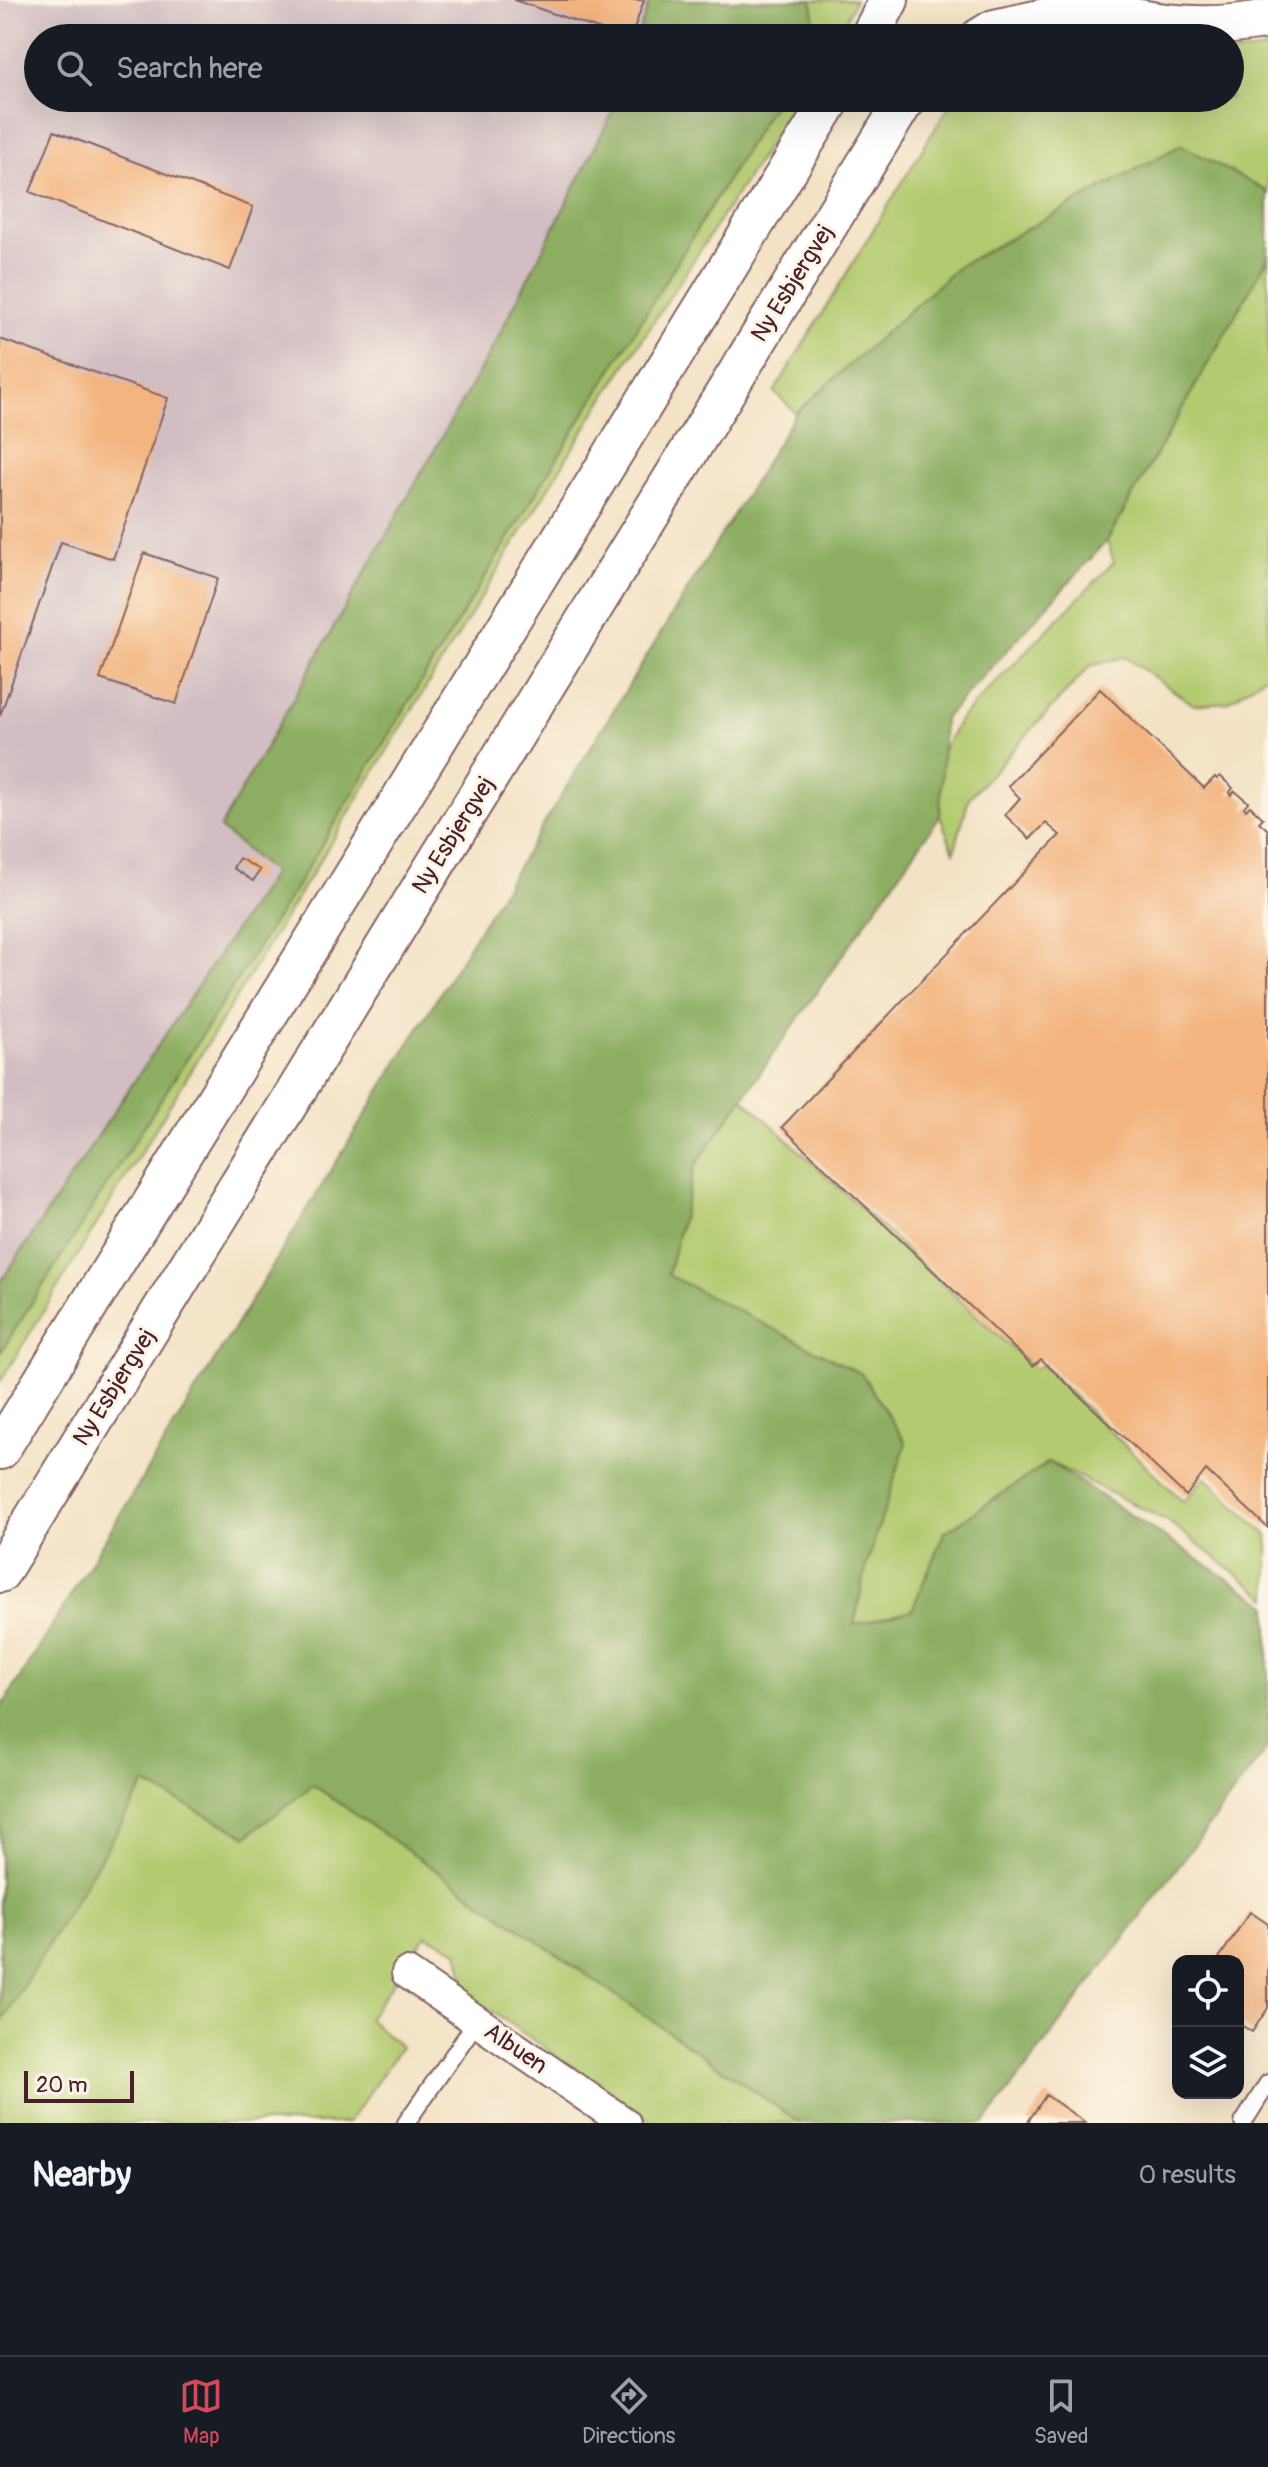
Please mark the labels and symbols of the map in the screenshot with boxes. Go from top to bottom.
street label: Ny Esbjergvej [745,219,840,347]
street label: Ny Esbjergvej [406,771,501,899]
street label: Ny Esbjergvej [67,1323,162,1451]
street label: Albuen [479,2017,553,2080]
scale bar [24,2067,134,2103]

